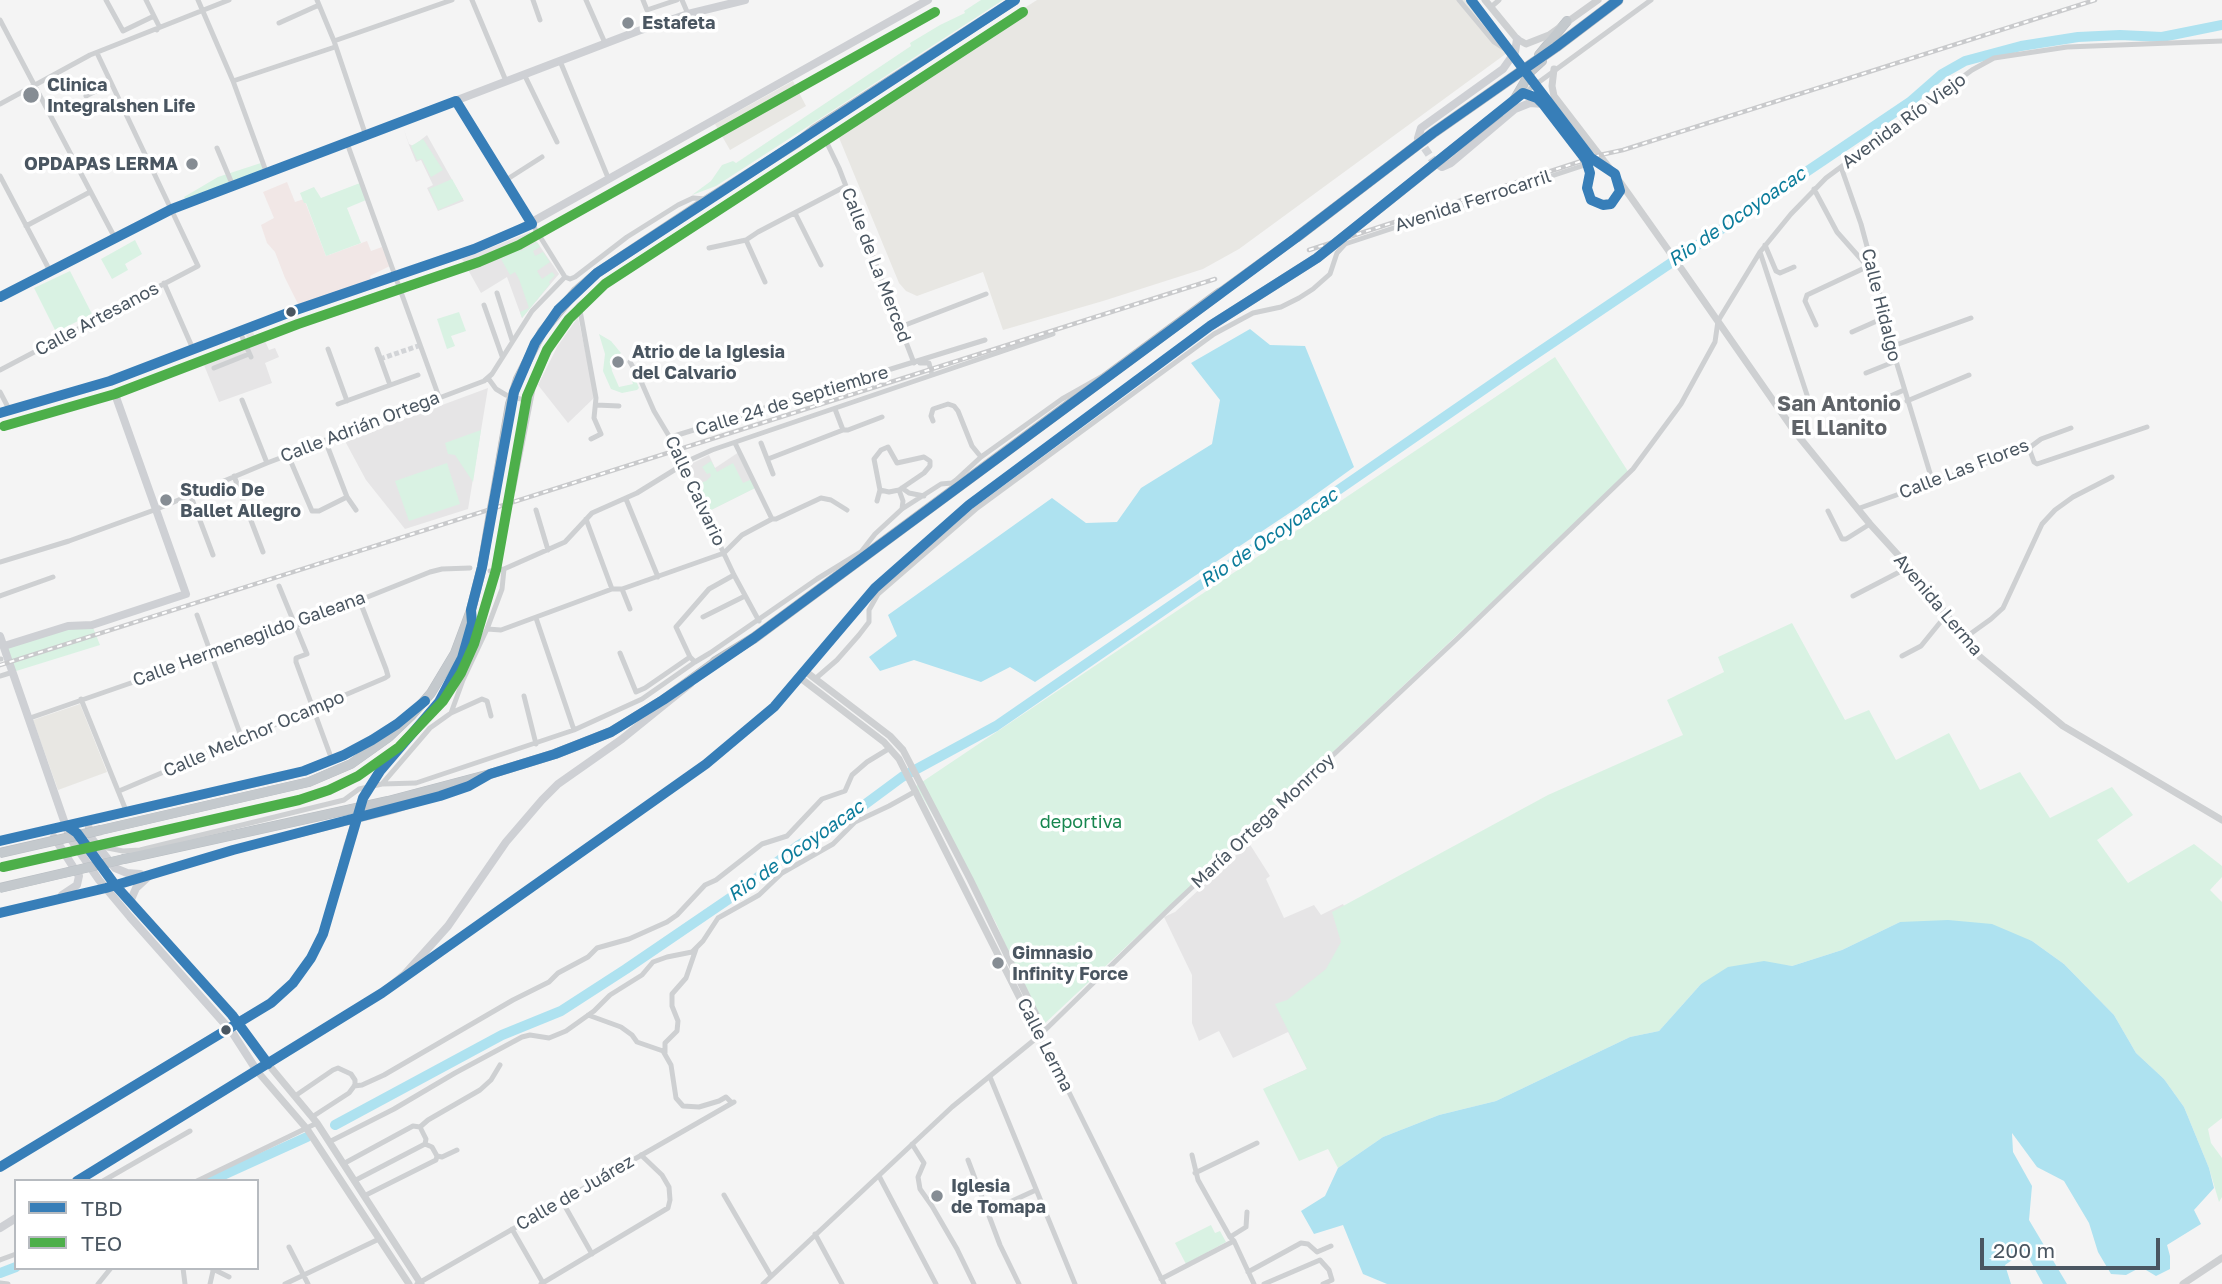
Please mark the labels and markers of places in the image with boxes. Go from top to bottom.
place label: Estafeta [642,12,716,34]
marker: Estafeta [620,15,636,31]
place label: Clinica Integralshen Life [47,74,195,116]
marker: Clinica Integralshen Life [21,85,41,105]
place label: OPDAPAS LERMA [24,153,178,175]
marker: OPDAPAS LERMA [184,156,200,172]
unlabelled marker [284,305,298,319]
place label: Atrio de la Iglesia del Calvario [632,341,785,384]
marker: Atrio de la Iglesia del Calvario [610,354,626,370]
place label: Studio De Ballet Allegro [180,479,301,522]
marker: Studio De Ballet Allegro [158,492,174,508]
place label: Gimnasio Infinity Force [1012,942,1128,984]
marker: Gimnasio Infinity Force [990,955,1006,971]
unlabelled marker [219,1023,233,1037]
place label: Iglesia de Tomapa [951,1175,1046,1218]
marker: Iglesia de Tomapa [929,1188,945,1204]

